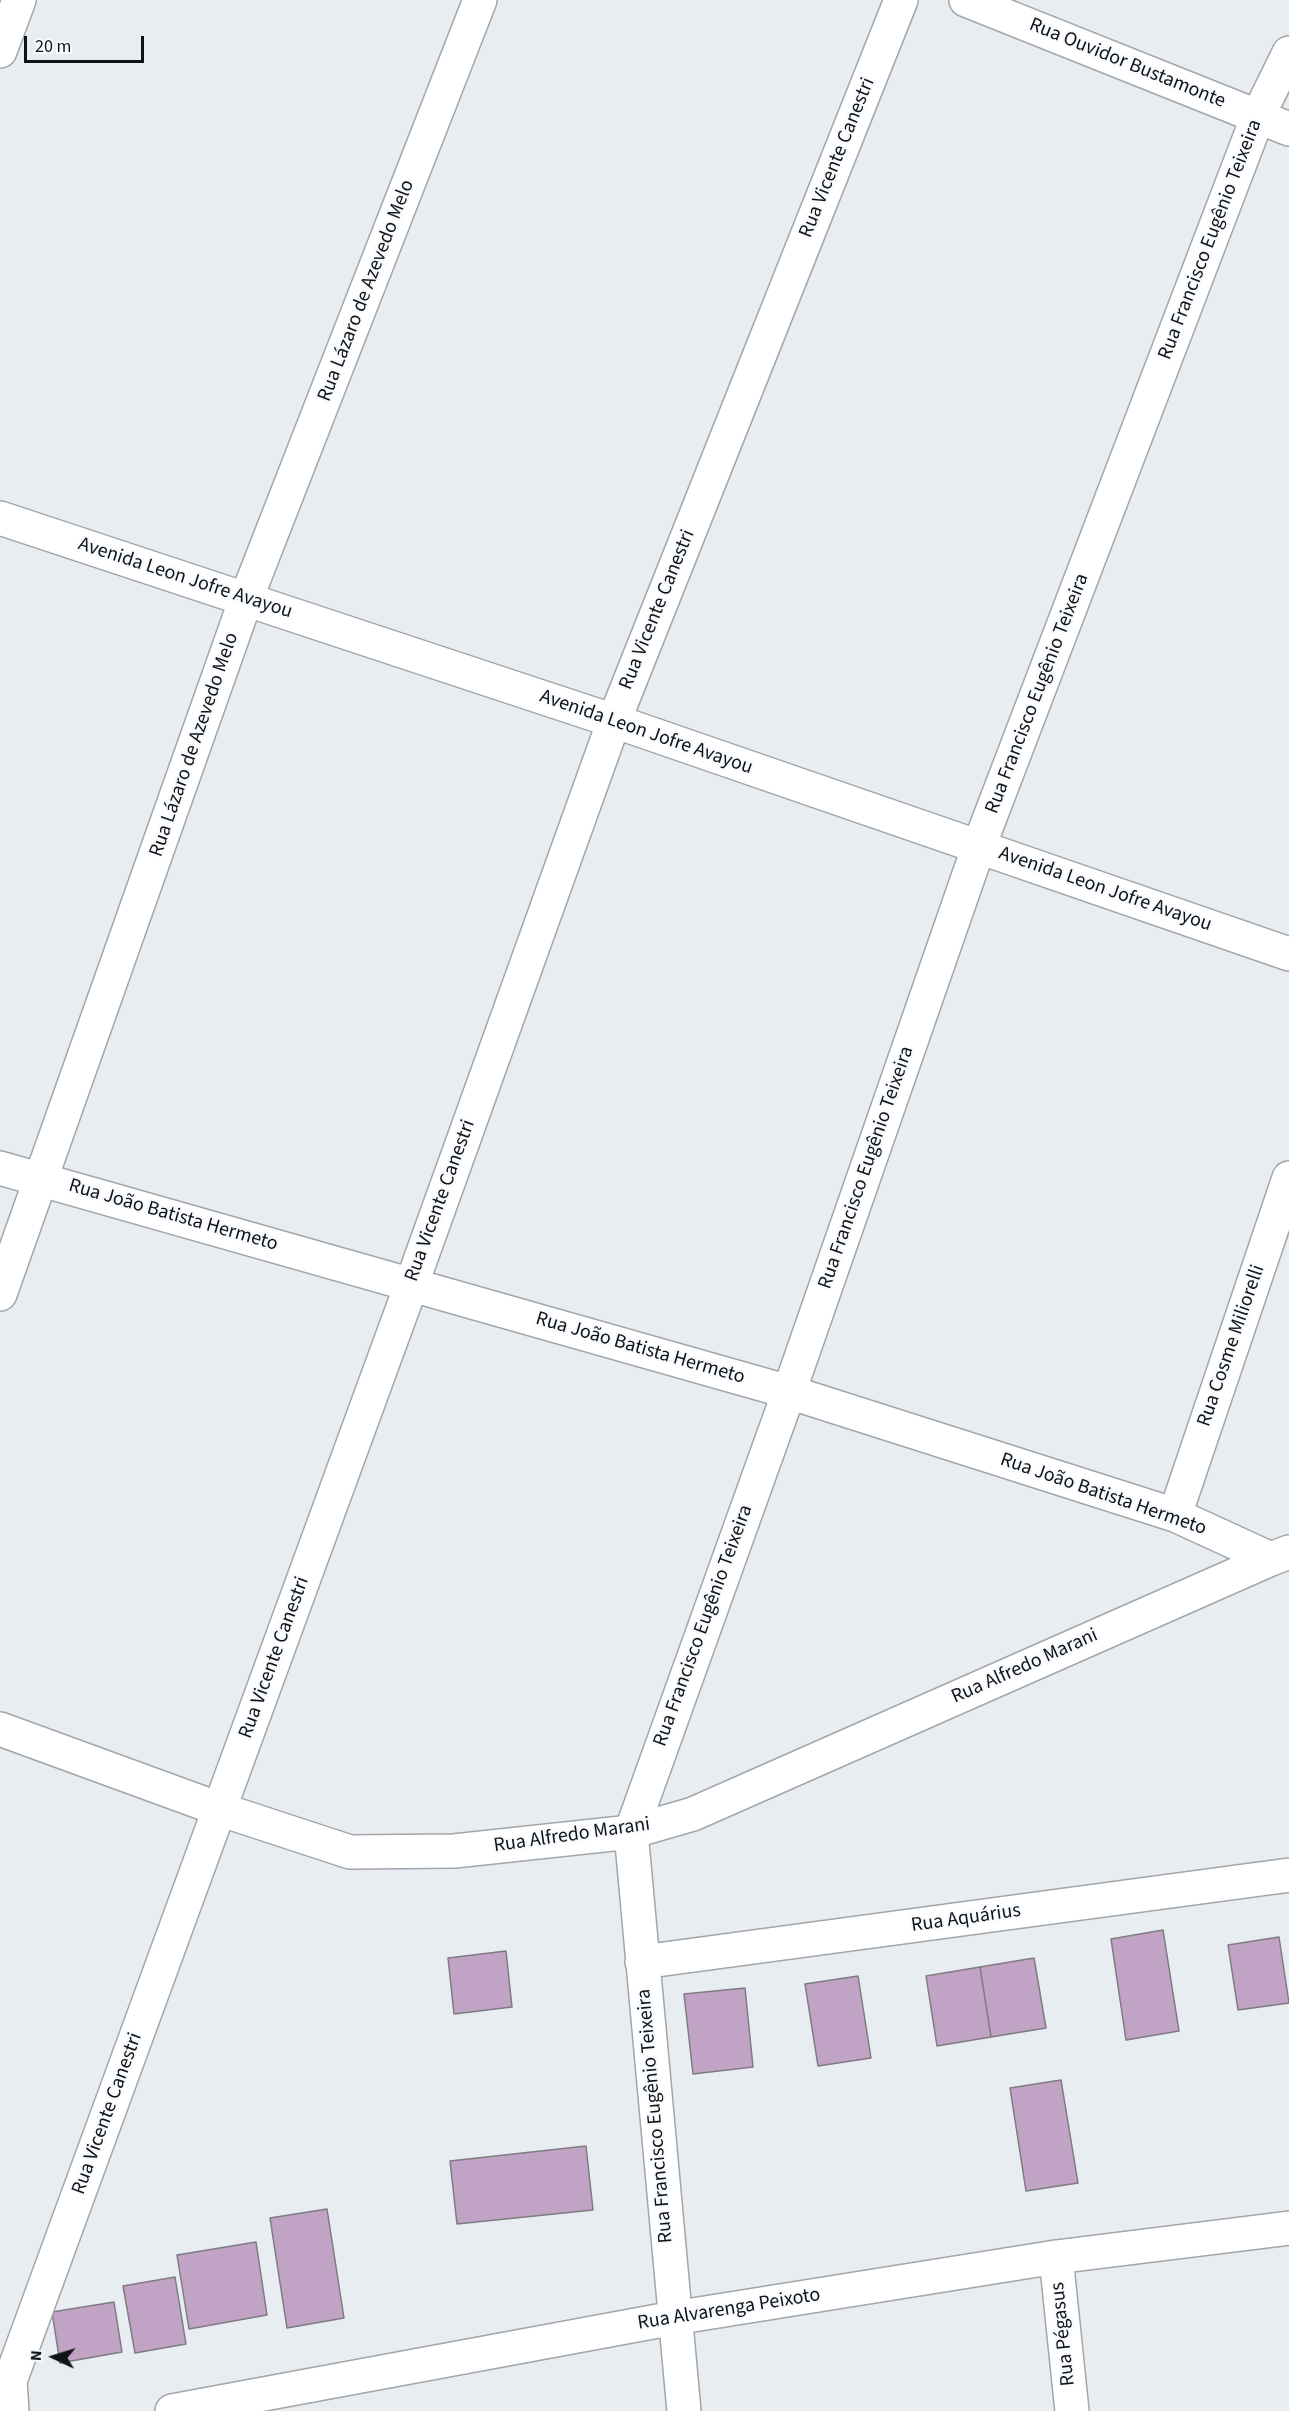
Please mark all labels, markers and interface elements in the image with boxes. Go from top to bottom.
street label: Rua Ouvidor Bustamonte [1025,14,1229,114]
scale bar [27,24,147,62]
text: 20 m [35,34,71,59]
street label: Rua Vicente Canestri [795,74,881,242]
street label: Rua Francisco Eugênio Teixeira [1154,117,1268,363]
street label: Rua Lázaro de Azevedo Melo [314,177,420,405]
street label: Rua Vicente Canestri [615,526,701,694]
street label: Avenida Leon Jofre Avayou [75,533,295,625]
street label: Rua Francisco Eugênio Teixeira [981,571,1095,817]
street label: Rua Lázaro de Azevedo Melo [145,630,245,860]
street label: Avenida Leon Jofre Avayou [536,685,756,781]
street label: Avenida Leon Jofre Avayou [995,842,1215,938]
street label: Rua Francisco Eugênio Teixeira [814,1043,920,1293]
street label: Rua Vicente Canestri [401,1117,481,1285]
street label: Rua João Batista Hermeto [66,1175,280,1257]
street label: Rua Cosme Miliorelli [1193,1262,1271,1430]
street label: Rua João Batista Hermeto [533,1308,747,1390]
street label: Rua João Batista Hermeto [997,1448,1209,1542]
street label: Rua Francisco Eugênio Teixeira [649,1502,759,1750]
street label: Rua Vicente Canestri [235,1574,315,1742]
street label: Rua Alfredo Marani [948,1624,1102,1710]
street label: Rua Alfredo Marani [492,1813,652,1859]
street label: Rua Aquárius [910,1899,1022,1939]
street label: Rua Francisco Eugênio Teixeira [633,1988,679,2244]
street label: Rua Vicente Canestri [68,2030,148,2198]
street label: Rua Pégasus [1047,2281,1081,2387]
street label: Rua Alvarenga Peixoto [636,2284,822,2336]
north arrow [24,2327,84,2387]
text: N [25,2350,47,2362]

